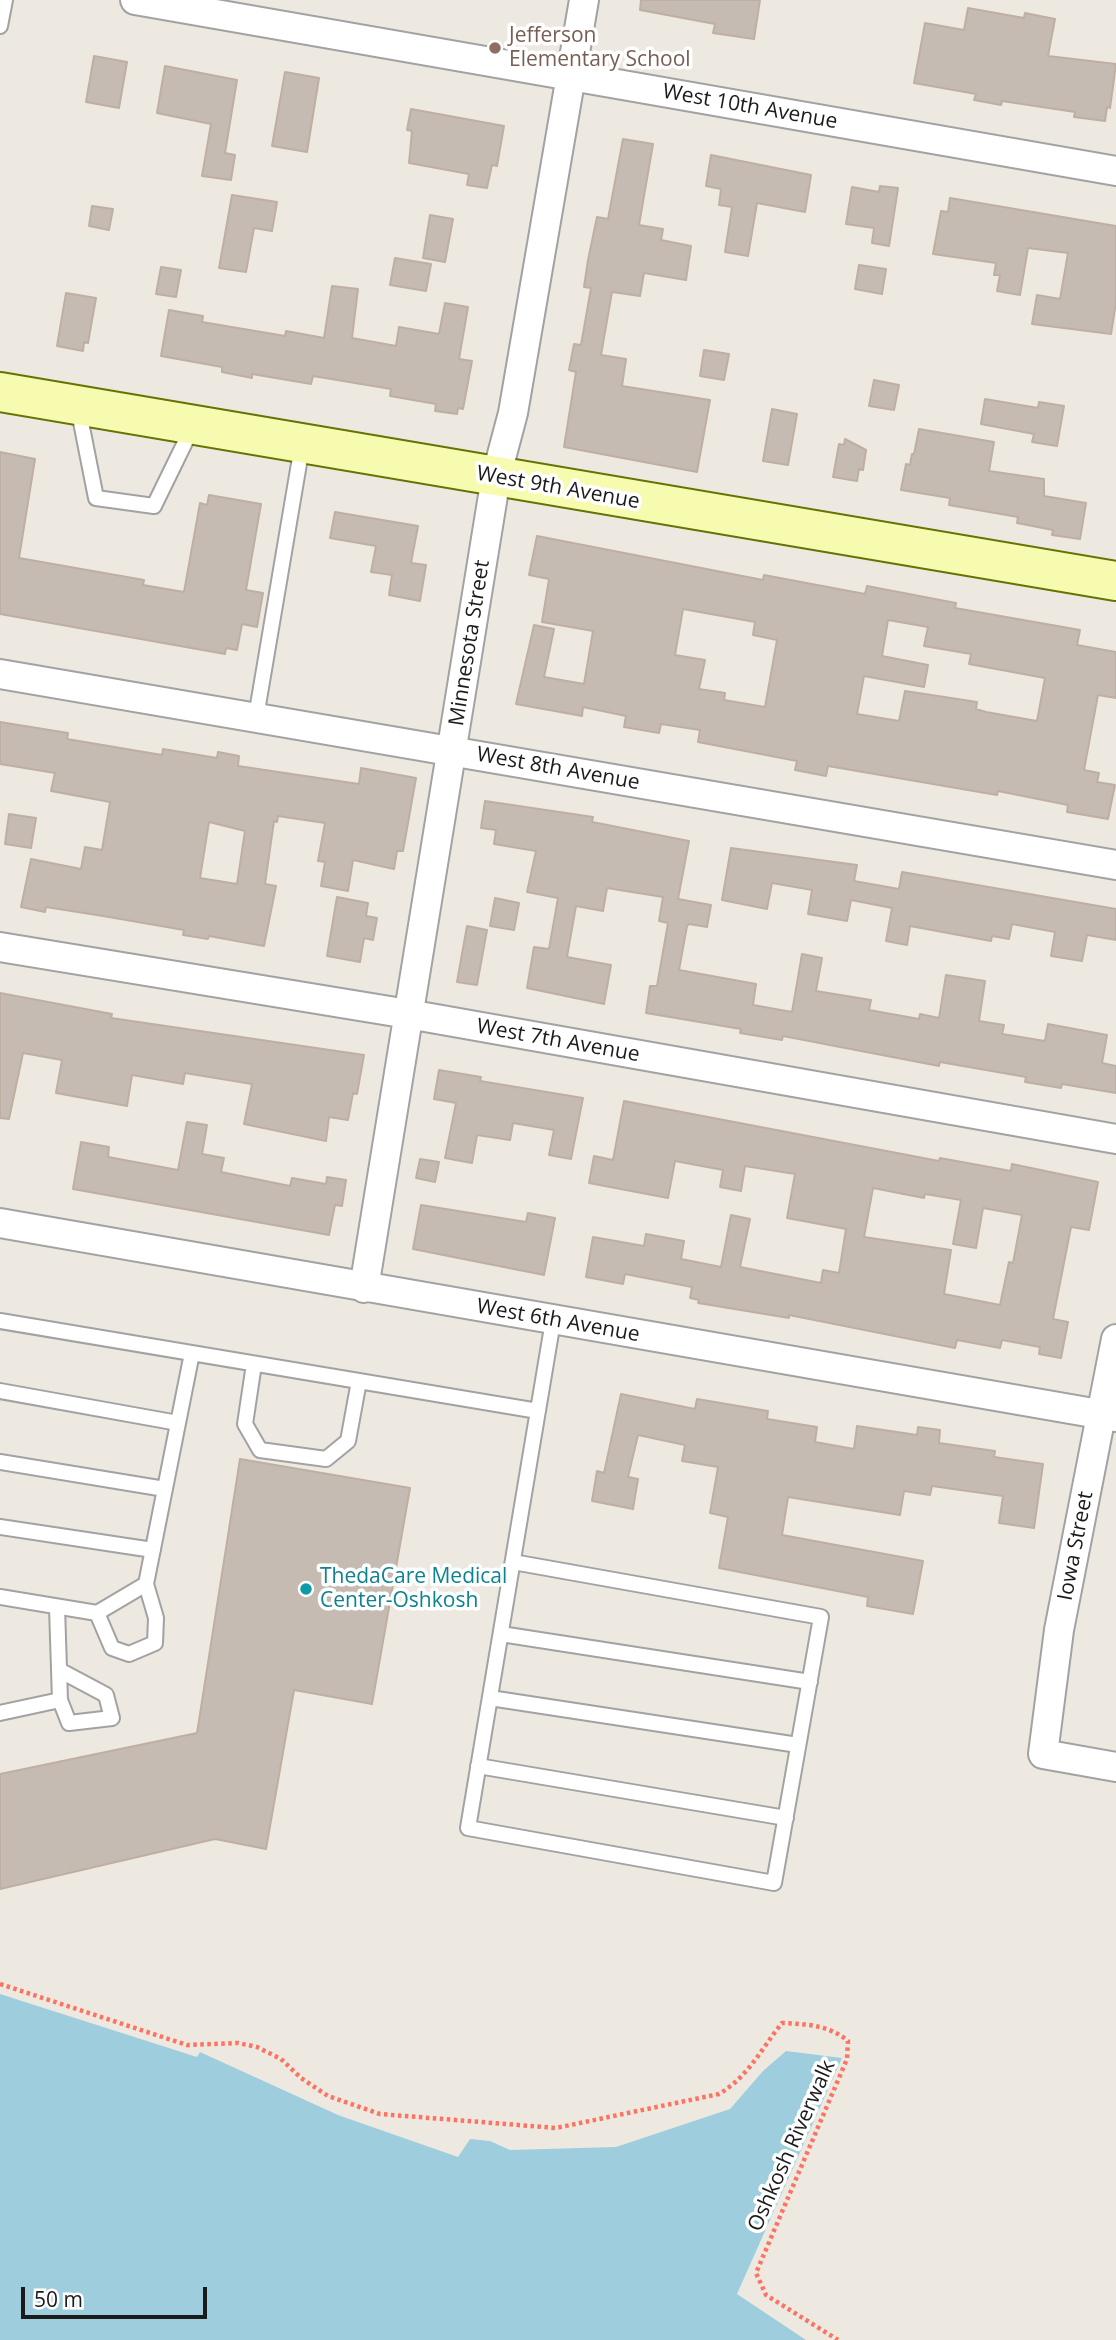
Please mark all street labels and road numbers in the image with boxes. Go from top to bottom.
street label: West 10th Avenue [661,79,839,135]
street label: West 9th Avenue [475,461,641,515]
street label: Minnesota Street [444,558,496,728]
street label: West 8th Avenue [475,742,641,796]
street label: West 7th Avenue [475,1014,641,1068]
street label: West 6th Avenue [475,1294,641,1348]
street label: Iowa Street [1053,1489,1099,1603]
street label: Oshkosh Riverwalk [743,2057,841,2235]

